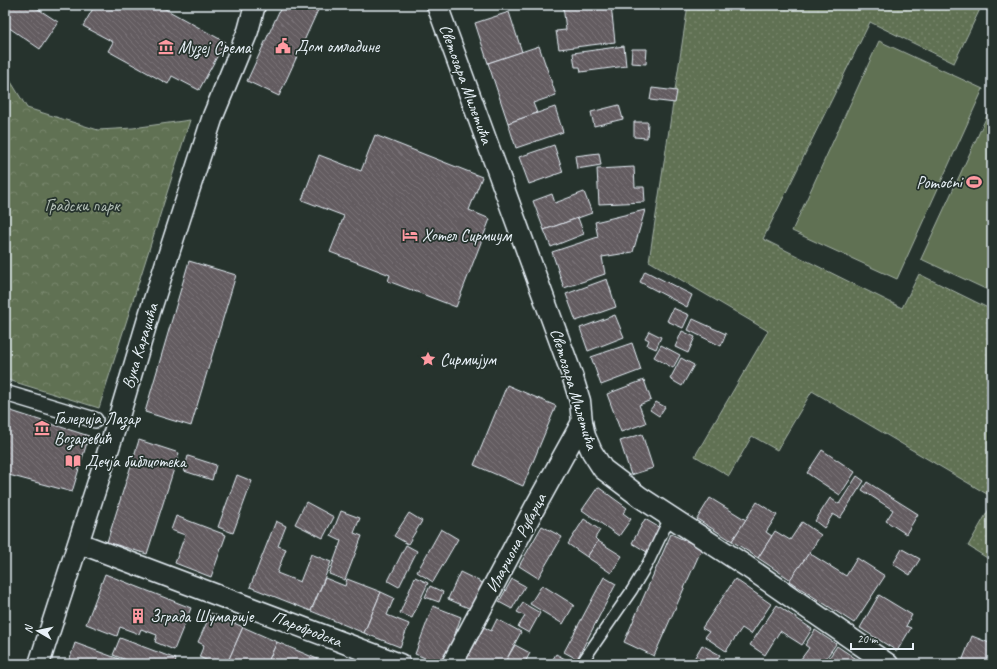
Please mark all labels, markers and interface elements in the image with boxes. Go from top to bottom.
street label: Светозара Милетића [435,21,498,148]
place label: Дом омладине [295,36,381,57]
place label: Музеј Срема [178,37,252,59]
public building icon: Дом омладине [274,37,292,55]
museum icon: Музеј Срема [157,38,175,56]
place label: Pomoćni [916,172,964,193]
sports icon: Pomoćni [965,173,983,191]
park label: Градски парк [45,195,121,216]
place label: Хотел Сирмиум [422,225,512,246]
hotel icon: Хотел Сирмиум [401,226,419,244]
street label: Вука Караџића [117,299,163,391]
street label: Светозара Милетића [546,326,603,454]
place label: Сирмијум [440,349,497,370]
place icon: Сирмијум [419,350,437,368]
place label: Галерија Лазар Возаревић [54,408,142,450]
museum icon: Галерија Лазар Возаревић [33,419,51,437]
place label: Дечја библиотека [85,451,188,472]
library icon: Дечја библиотека [64,452,82,470]
street label: Илариона Руварца [481,488,552,596]
place label: Зграда Шумарије [150,606,255,627]
street label: Паробродска [269,606,346,652]
building icon: Зграда Шумарије [129,607,147,625]
north arrow [18,611,58,651]
text: N [21,623,36,634]
scale bar [851,625,913,651]
text: 20 m [857,631,879,647]

